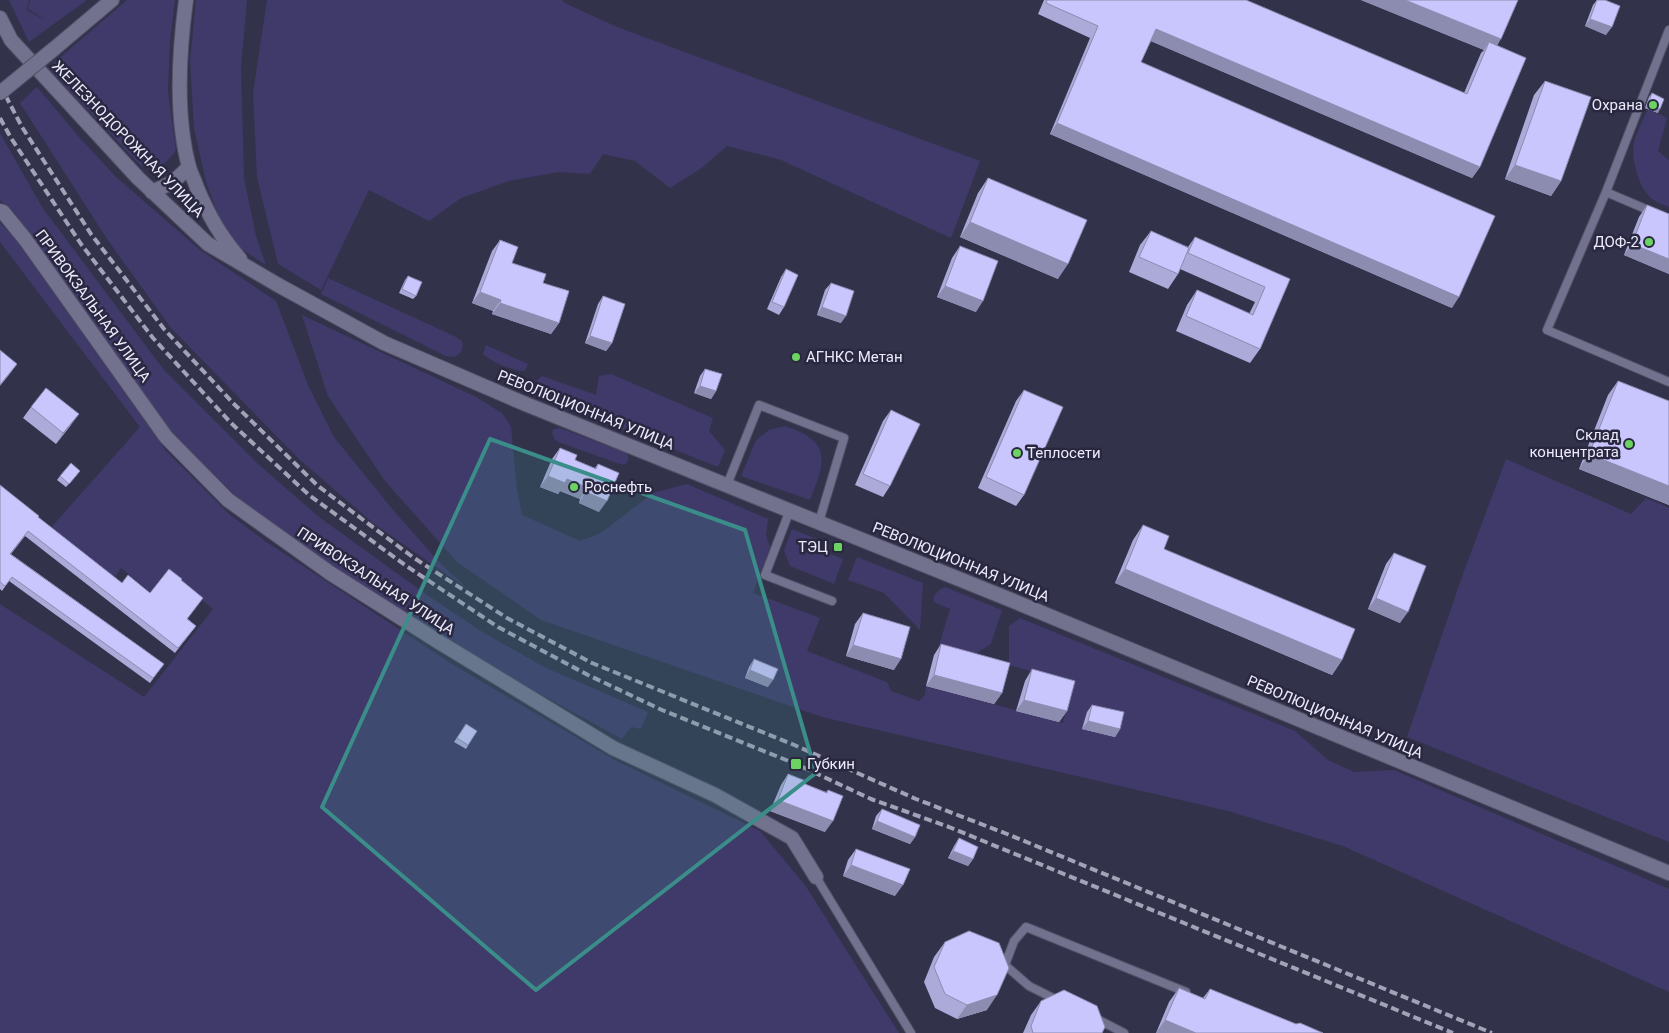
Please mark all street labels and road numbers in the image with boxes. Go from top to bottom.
street label: ЖЕЛЕЗНОДОРОЖНАЯ УЛИЦА [48,57,208,221]
street label: ПРИВОКЗАЛЬНАЯ УЛИЦА [32,226,155,386]
street label: РЕВОЛЮЦИОННАЯ УЛИЦА [495,366,677,454]
street label: РЕВОЛЮЦИОННАЯ УЛИЦА [870,518,1052,606]
street label: ПРИВОКЗАЛЬНАЯ УЛИЦА [294,523,458,639]
street label: РЕВОЛЮЦИОННАЯ УЛИЦА [1244,672,1426,762]

